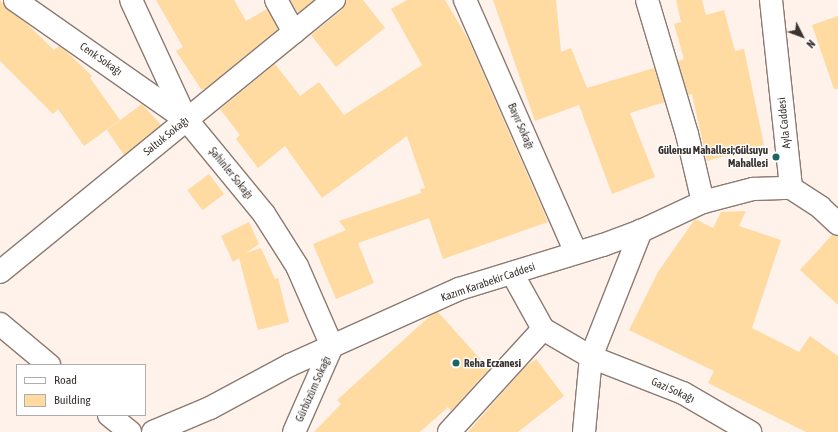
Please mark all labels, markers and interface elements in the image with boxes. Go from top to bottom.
north arrow [782,16,822,56]
text: N [804,38,818,50]
street label: Cenk Sokağı [77,40,125,78]
street label: Ayla Caddesi [775,97,793,149]
street label: Bayır Sokağı [505,101,537,151]
street label: Saltuk Sokağı [141,114,191,158]
place label: Gülensu Mahallesi;Gülsuyu Mahallesi [658,144,768,170]
street label: Şahinler Sokağı [206,145,256,201]
marker: Gülensu Mahallesi;Gülsuyu Mahallesi [771,152,781,162]
street label: Kazım Karabekir Caddesi [439,260,537,304]
street label: Gürbüzüm Sokağı [293,354,333,424]
place label: Reha Eczanesi [464,356,521,370]
marker: Reha Eczanesi [451,358,461,368]
legend [16,364,146,416]
text: Road [54,373,77,387]
street label: Gazi Sokağı [649,375,697,405]
text: Building [54,393,91,407]

